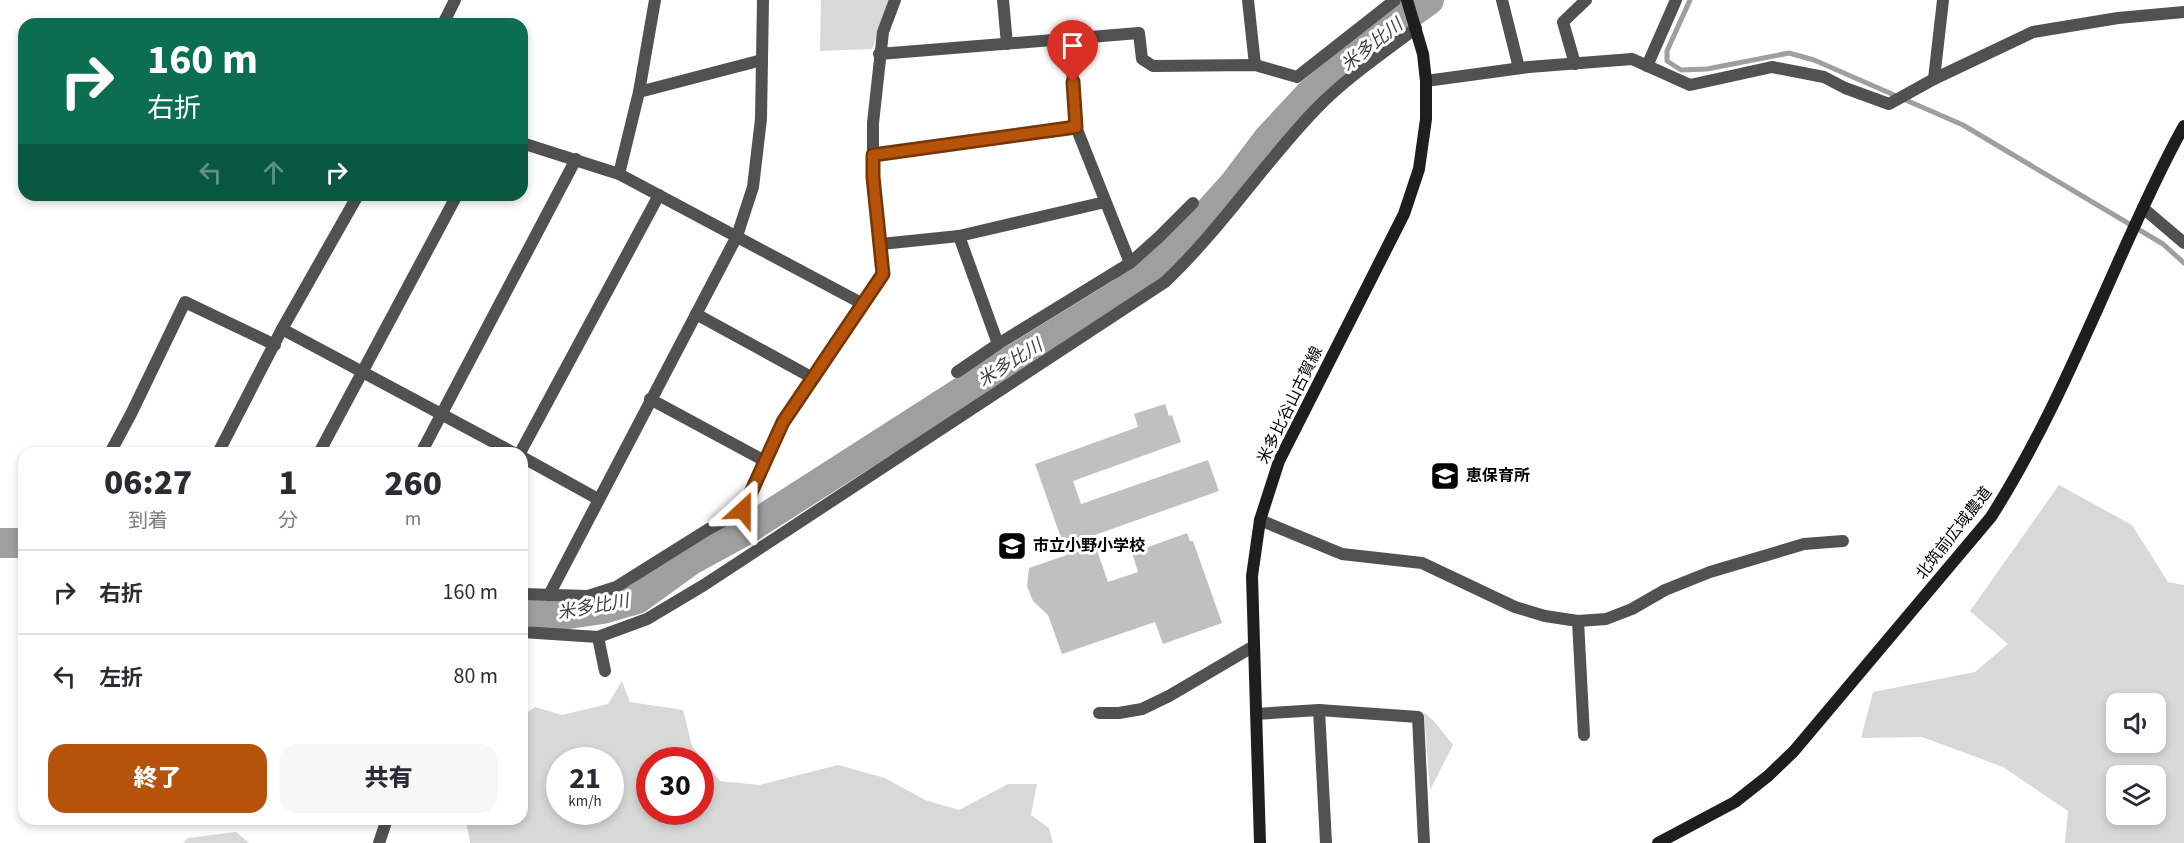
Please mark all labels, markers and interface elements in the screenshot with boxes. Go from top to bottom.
water label: 米多比川 [1336,12,1410,77]
pin [1047,20,1098,82]
icon: arrive [1056,29,1089,62]
text: 160 m [147,30,258,90]
icon: right [48,42,126,120]
text: 右折 [147,89,201,128]
icon: left [194,156,227,189]
icon: ahead [257,156,290,189]
icon: right [320,156,353,189]
water label: 米多比川 [973,332,1049,393]
street label: 米多比谷山古賀線 [1252,343,1328,467]
text: 06:27 [104,457,192,508]
text: 1 [279,457,298,508]
text: 260 [384,458,442,509]
school or university icon: 恵保育所 [1429,460,1461,492]
place label: 恵保育所 [1466,465,1530,487]
position arrow [711,478,775,542]
street label: 北筑前広域農道 [1911,482,1997,584]
text: m [405,505,421,533]
text: 到着 [128,507,168,535]
text: 分 [278,507,298,535]
school or university icon: 市立小野小学校 [996,530,1028,562]
place label: 市立小野小学校 [1033,535,1145,557]
icon: right [48,576,81,609]
text: 160 m [443,576,498,608]
text: 右折 [99,578,143,610]
water label: 米多比川 [555,588,633,626]
icon: left [48,660,81,693]
text: 80 m [453,660,498,692]
text: 左折 [99,662,143,694]
map controls [2106,693,2166,825]
button: sound [2106,693,2166,753]
button: 終了 [48,744,267,813]
button: 共有 [279,744,498,813]
speed limit sign: 30 [636,747,714,825]
text: 21 [569,757,601,800]
button: layers [2106,765,2166,825]
text: km/h [568,791,602,812]

